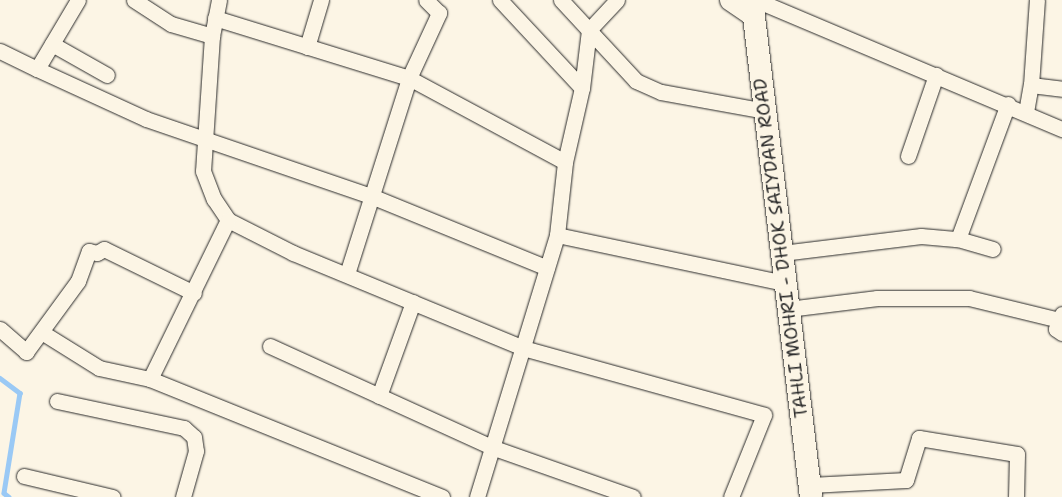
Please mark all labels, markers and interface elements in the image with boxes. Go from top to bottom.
street label: TAHLI MOHRI - DHOK SAIYDAN ROAD [749,77,813,419]

